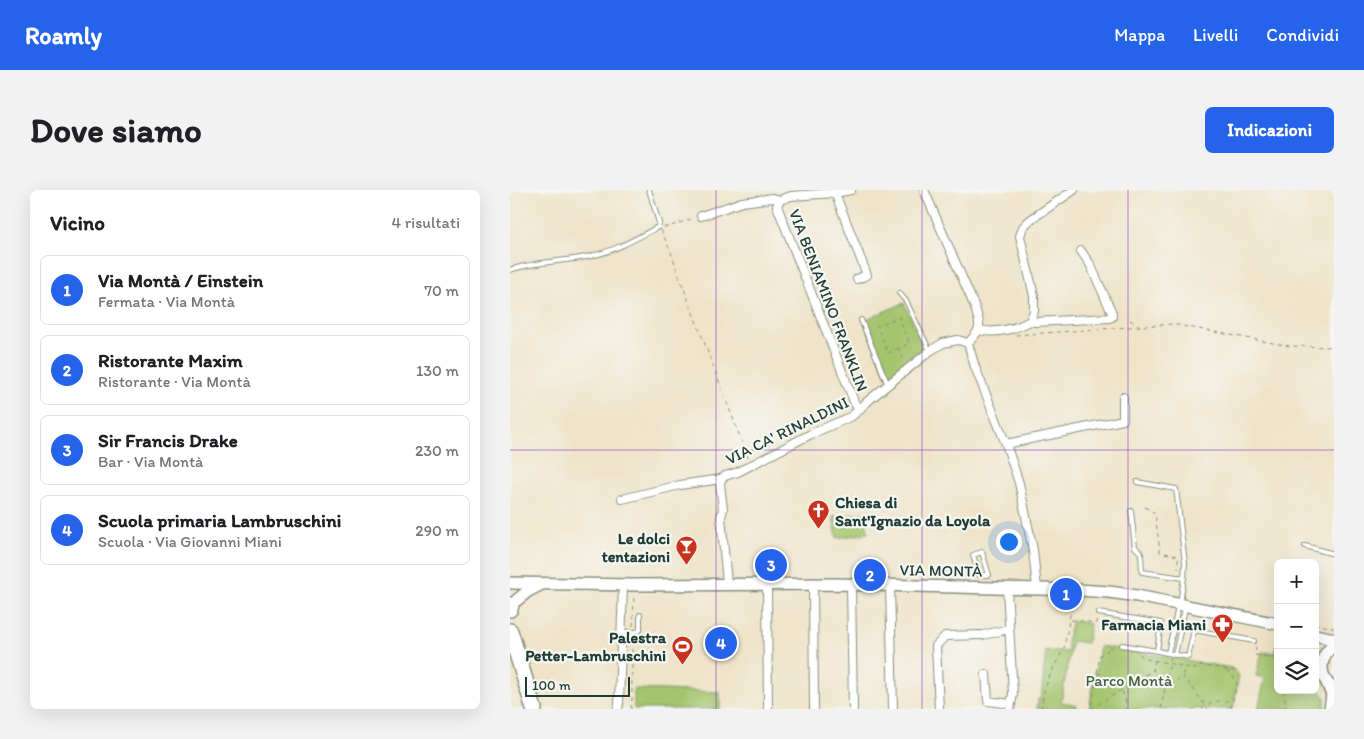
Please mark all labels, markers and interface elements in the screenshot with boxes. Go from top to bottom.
text: Roamly [25,21,102,50]
text: Mappa [1114,24,1165,46]
text: Livelli [1193,24,1238,46]
text: Condividi [1266,24,1339,46]
button: Indicazioni [1205,107,1334,153]
text: Dove siamo [30,109,202,151]
street label: VIA BENIAMINO FRANKLIN [785,206,872,394]
text: Vicino [50,210,105,235]
text: 4 risultati [392,213,460,232]
text: Via Montà / Einstein [98,269,263,292]
text: 1 [63,281,71,300]
text: 70 m [424,281,459,300]
text: Fermata · Via Montà [98,292,235,311]
text: Ristorante Maxim [98,349,243,372]
text: 2 [63,361,71,380]
text: 130 m [416,361,459,380]
text: Ristorante · Via Montà [98,372,251,391]
street label: VIA CA' RINALDINI [723,392,852,468]
text: Sir Francis Drake [98,429,238,452]
text: 3 [63,441,71,460]
text: 230 m [415,441,459,460]
text: Bar · Via Montà [98,452,203,471]
place label: Chiesa di Sant'Ignazio da Loyola [835,493,991,531]
church icon: Chiesa di Sant'Ignazio da Loyola [807,499,831,530]
text: Scuola primaria Lambruschini [98,509,342,532]
text: 4 [62,521,72,540]
text: 290 m [415,521,459,540]
place label: Le dolci tentazioni [602,529,670,566]
your location [996,529,1022,555]
text: Scuola · Via Giovanni Miani [98,532,282,551]
bar icon: Le dolci tentazioni [674,535,698,566]
pin: 3 [755,546,787,584]
pin: 2 [854,556,886,594]
map controls [1274,559,1319,694]
button: + [1274,559,1319,604]
street label: VIA MONTÀ [899,560,983,581]
pin: 1 [1050,575,1082,613]
button: − [1274,604,1319,649]
pharmacy icon: Farmacia Miani [1210,612,1234,643]
place label: Farmacia Miani [1101,615,1206,634]
pin: 4 [705,624,737,662]
place label: Palestra Petter-Lambruschini [525,628,667,665]
sports icon: Palestra Petter-Lambruschini [670,634,694,665]
button: layers [1274,649,1319,694]
park label: Parco Montà [1086,671,1173,690]
scale bar [525,674,630,697]
text: 100 m [532,677,571,694]

